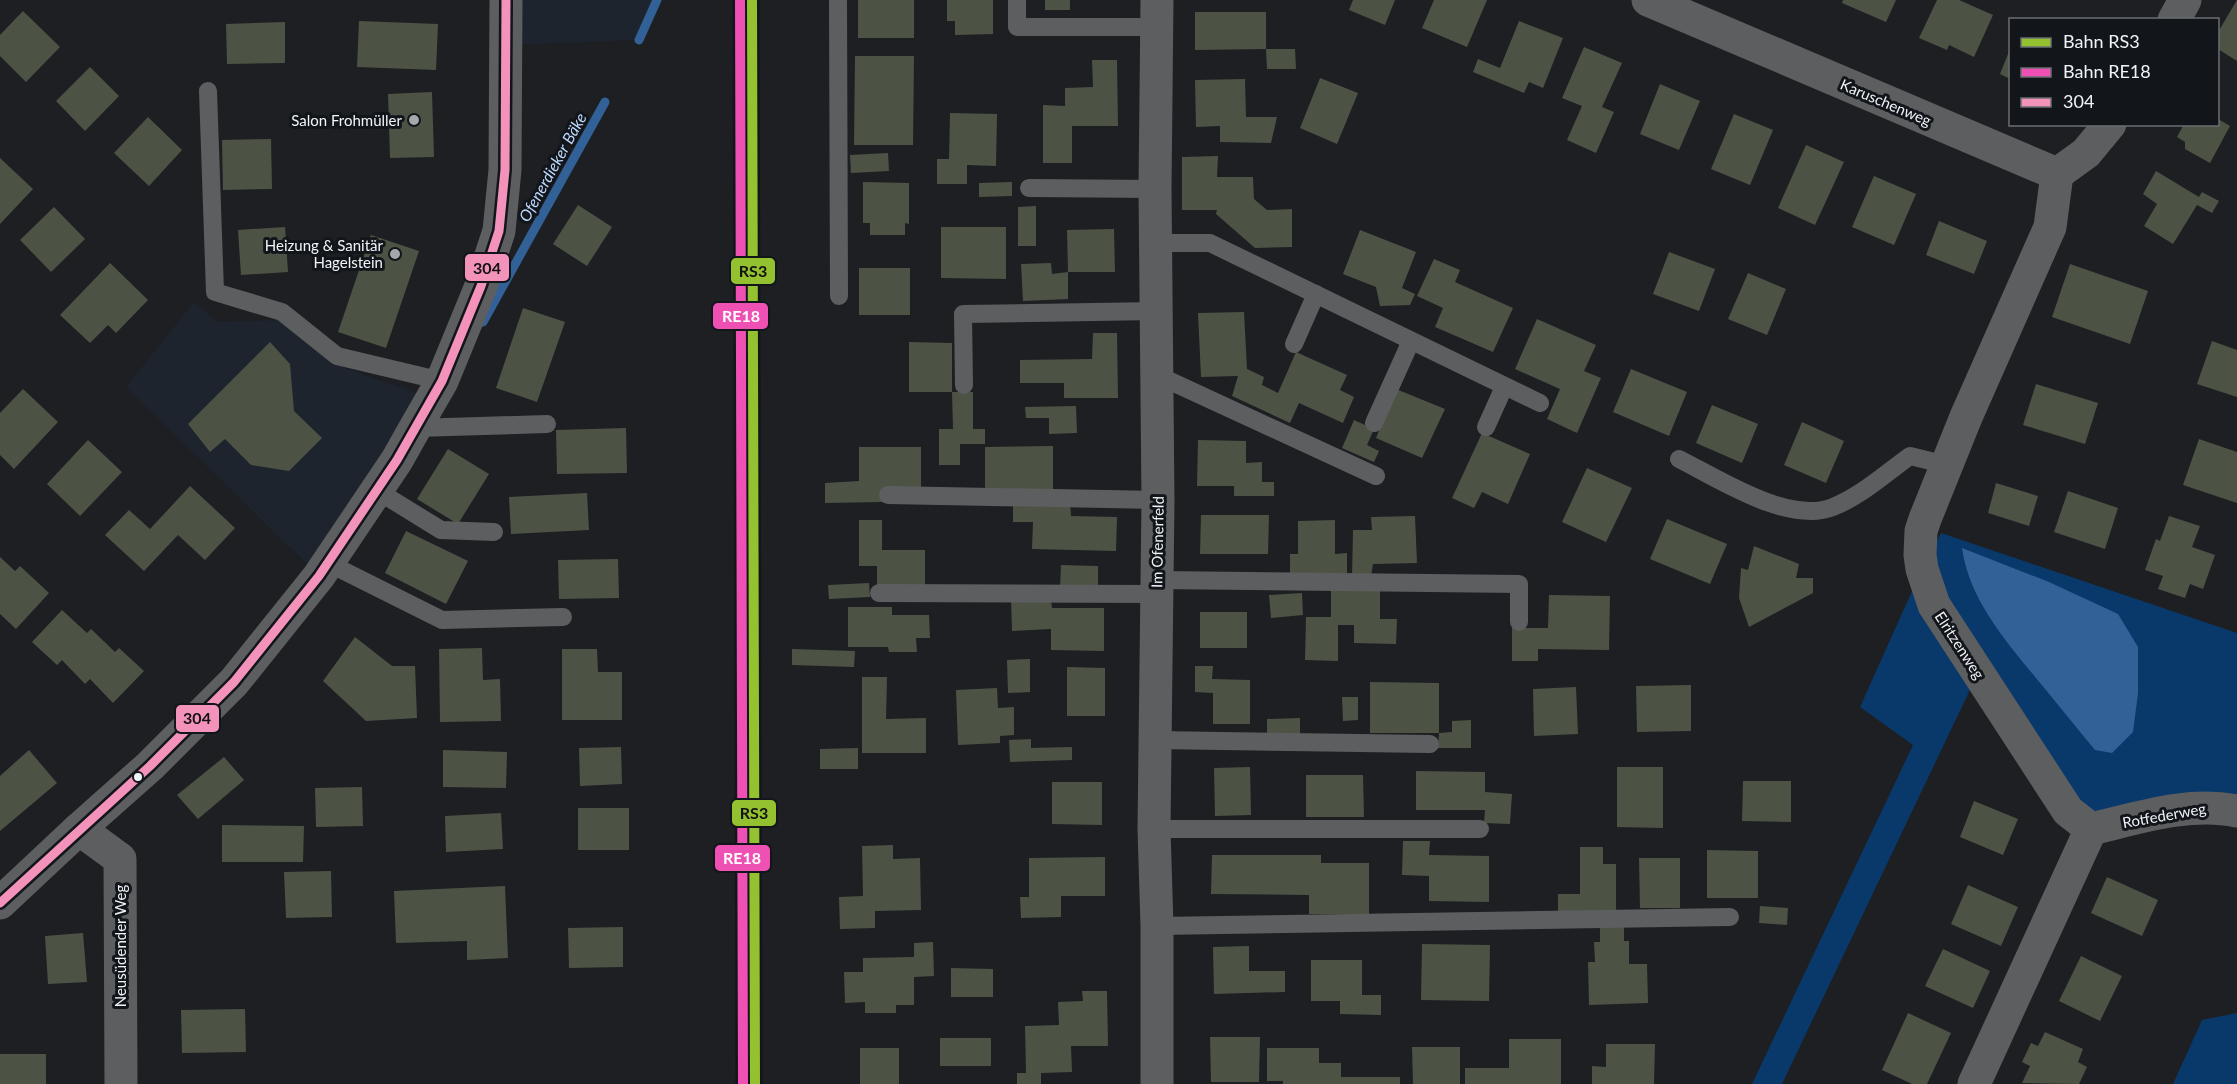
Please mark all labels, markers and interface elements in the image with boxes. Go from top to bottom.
legend [2009,18,2219,126]
text: Bahn RS3 [2063,30,2140,52]
text: Bahn RE18 [2063,60,2151,82]
street label: Karuschenweg [1838,75,1934,129]
text: 304 [2063,90,2094,112]
water label: Ofenerdieker Bäke [514,109,590,225]
place label: Salon Frohmüller [291,111,403,129]
marker: Salon Frohmüller [407,113,421,127]
place label: Heizung & Sanitär Hagelstein [265,236,384,271]
marker: Heizung & Sanitär Hagelstein [388,247,402,261]
line badge: 304 [464,253,510,282]
line badge: RS3 [730,257,776,285]
text: 304 [473,258,501,277]
text: RS3 [739,261,767,280]
line badge: RE18 [712,302,769,330]
text: RE18 [722,306,760,325]
street label: Im Ofenerfeld [1147,496,1167,588]
street label: Elritzenweg [1932,608,1989,682]
line badge: 304 [175,704,220,733]
text: 304 [183,708,211,727]
unlabelled marker [132,771,144,783]
line badge: RS3 [731,799,777,827]
street label: Rotfederweg [2121,799,2207,831]
text: RS3 [740,803,768,822]
line badge: RE18 [714,844,771,872]
text: RE18 [723,848,761,867]
street label: Neusüdender Weg [111,885,129,1007]

